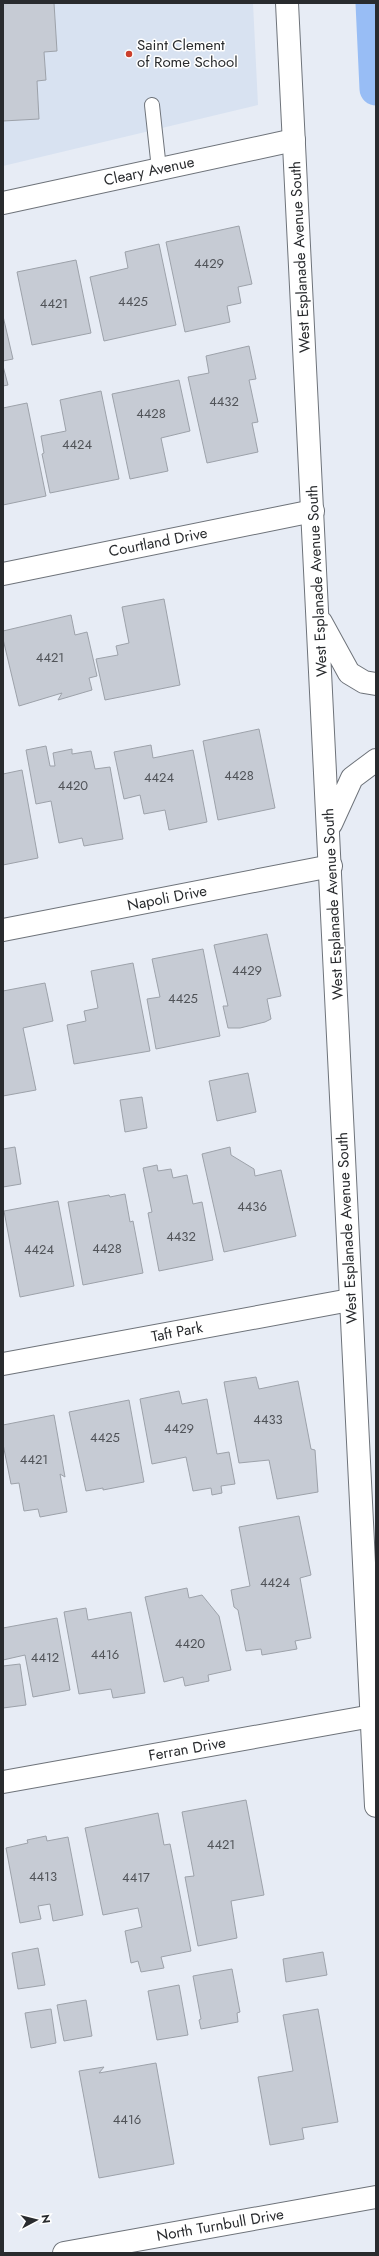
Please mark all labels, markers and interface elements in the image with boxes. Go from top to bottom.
place label: Saint Clement of Rome School [137,34,238,73]
marker: Saint Clement of Rome School [124,49,134,59]
street label: Cleary Avenue [102,151,197,191]
street label: West Esplanade Avenue South [284,161,316,353]
house number: 4429 [194,254,224,273]
house number: 4425 [118,292,148,311]
house number: 4421 [40,294,68,313]
house number: 4432 [209,392,239,411]
house number: 4428 [136,404,166,423]
house number: 4424 [62,435,92,454]
street label: West Esplanade Avenue South [301,485,333,677]
street label: Courtland Drive [107,522,209,562]
house number: 4421 [36,648,64,667]
house number: 4428 [224,766,254,785]
house number: 4424 [144,768,174,787]
house number: 4420 [58,776,88,795]
street label: West Esplanade Avenue South [317,808,349,1000]
street label: Napoli Drive [125,879,209,917]
house number: 4429 [232,961,262,980]
house number: 4425 [168,989,198,1008]
street label: West Esplanade Avenue South [331,1132,363,1324]
house number: 4436 [237,1197,267,1216]
house number: 4432 [166,1227,196,1246]
house number: 4428 [92,1239,122,1258]
house number: 4424 [24,1240,54,1259]
street label: Taft Park [149,1316,205,1348]
house number: 4433 [253,1410,283,1429]
house number: 4429 [164,1419,194,1438]
house number: 4425 [90,1428,120,1447]
house number: 4421 [20,1450,48,1469]
house number: 4424 [260,1573,290,1592]
house number: 4420 [175,1634,205,1653]
house number: 4416 [91,1645,119,1664]
house number: 4412 [31,1648,59,1667]
street label: Ferran Drive [147,1731,228,1767]
house number: 4421 [207,1835,235,1854]
house number: 4413 [29,1867,57,1886]
house number: 4417 [122,1868,150,1887]
house number: 4416 [113,2110,141,2129]
north arrow [16,2200,56,2240]
street label: North Turnbull Drive [155,2203,286,2247]
text: N [37,2213,54,2224]

